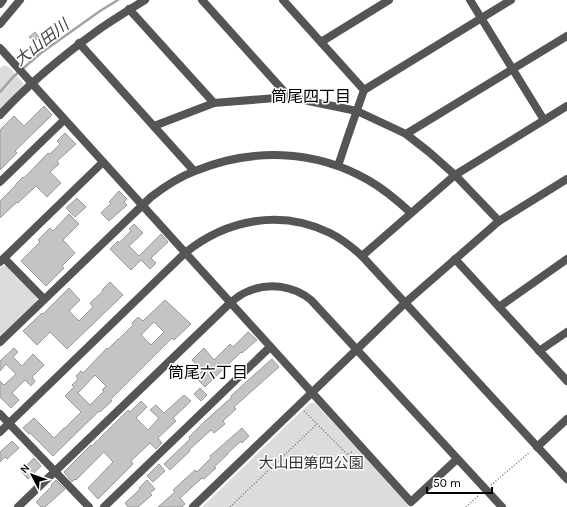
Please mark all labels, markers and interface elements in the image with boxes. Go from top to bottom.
water label: 大山田川 [10,14,74,70]
district label: 筒尾四丁目 [271,87,351,106]
district label: 筒尾六丁目 [168,363,248,382]
park label: 大山田第四公園 [258,454,364,472]
north arrow [12,455,52,495]
text: N [17,462,32,476]
scale bar [427,469,492,495]
text: 50 m [433,476,461,490]

